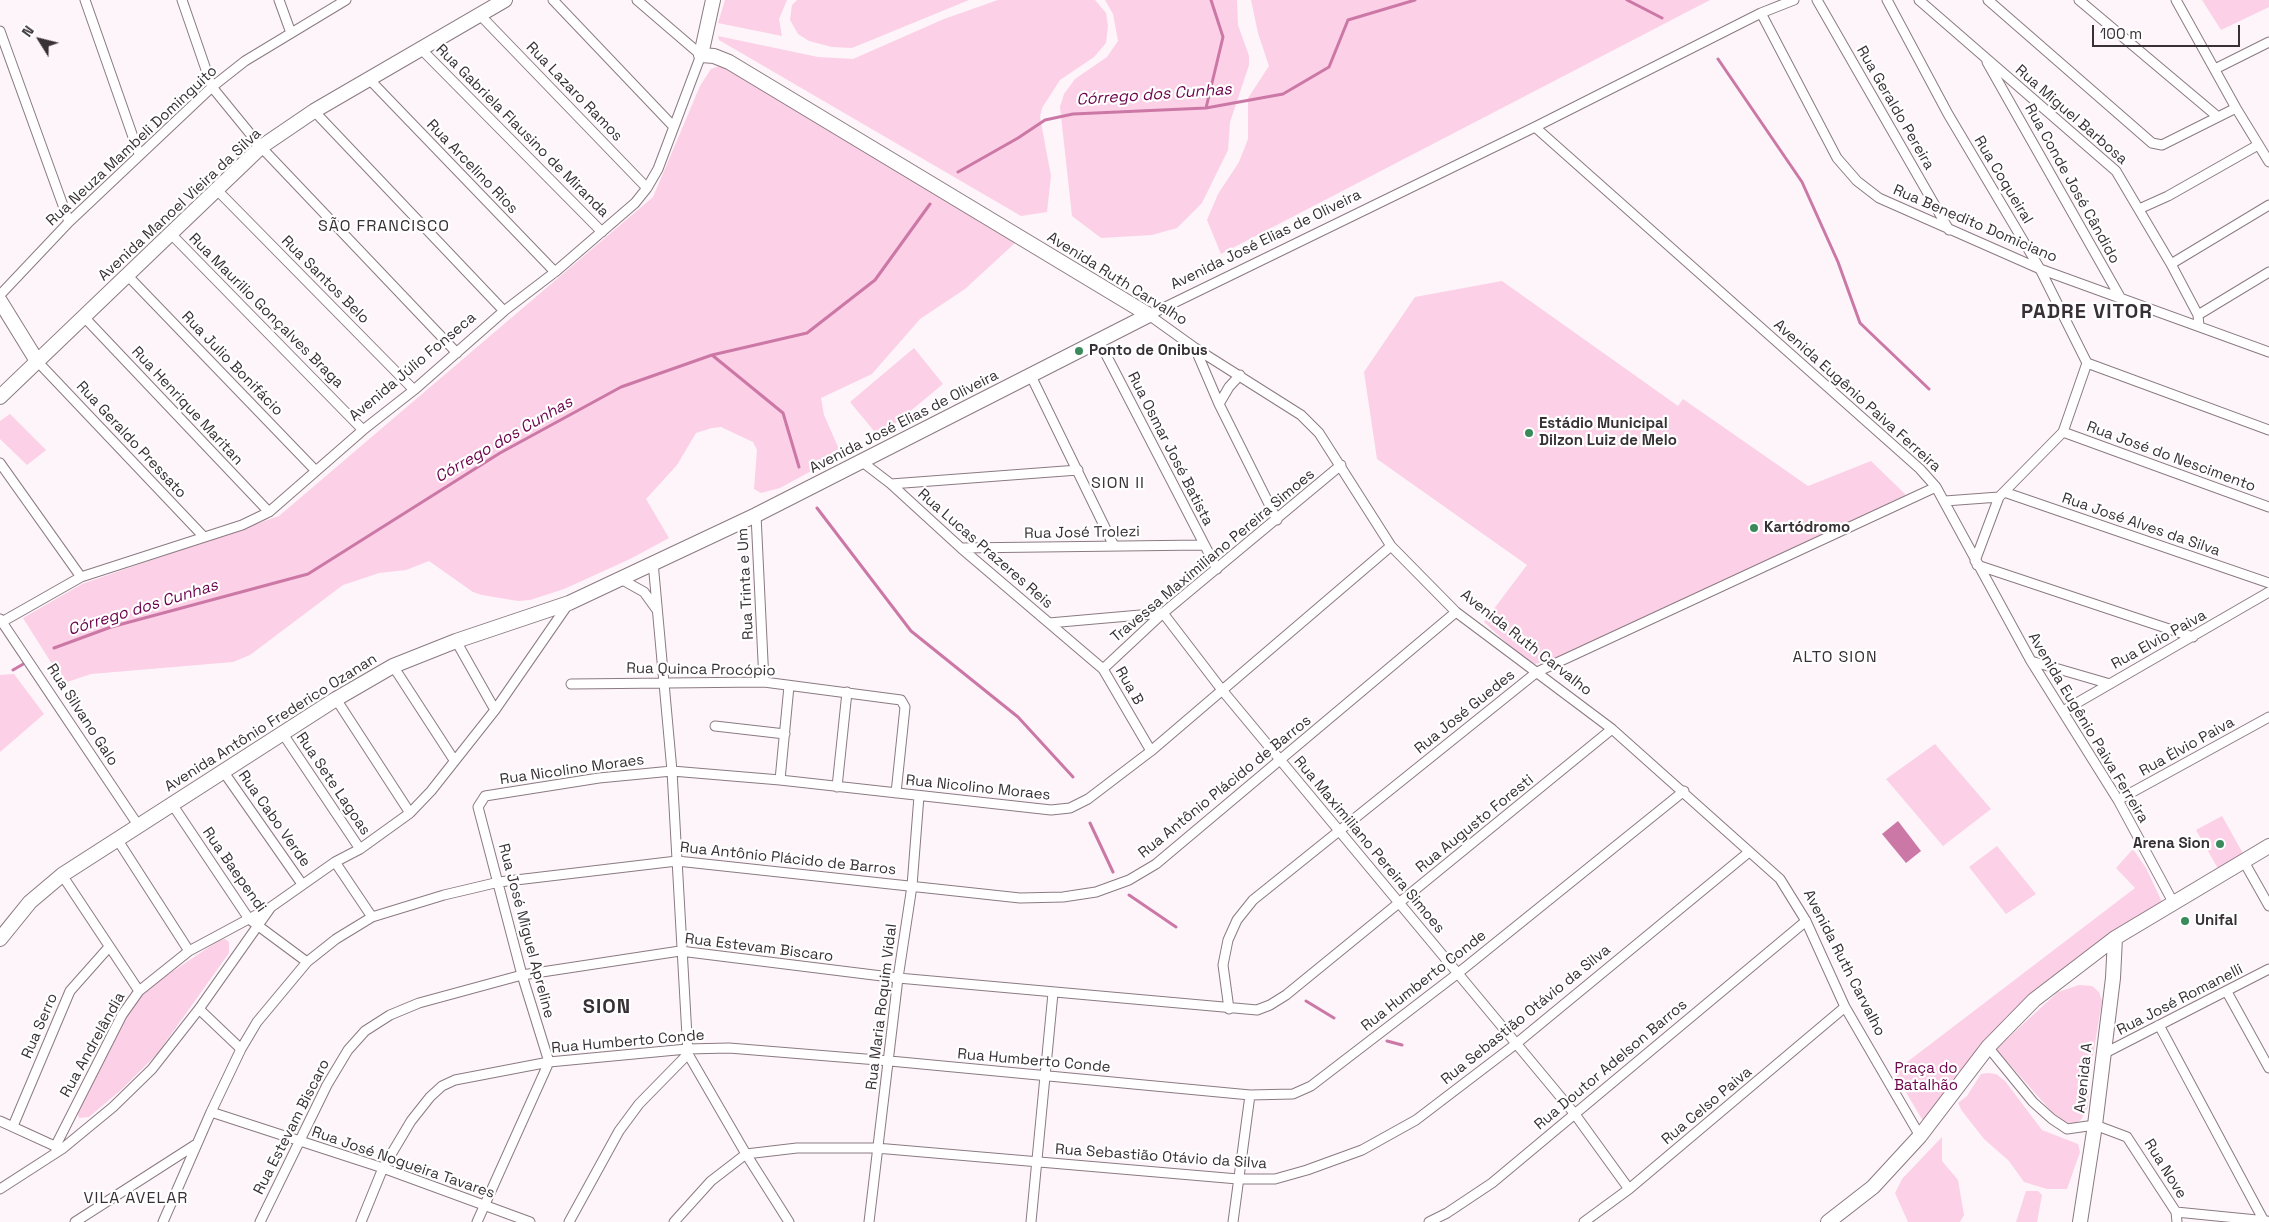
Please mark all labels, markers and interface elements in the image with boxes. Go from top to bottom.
north arrow [15,15,65,65]
scale bar [2094,15,2242,47]
text: N [18,22,38,40]
text: 100 m [2100,24,2142,43]
street label: Rua Lazaro Ramos [522,39,626,145]
street label: Rua Gabriela Flausino de Miranda [432,41,612,221]
street label: Rua Geraldo Pereira [1852,43,1938,173]
street label: Rua Miguel Barbosa [2011,61,2131,169]
street label: Rua Neuza Mambeli Dominguito [43,62,221,230]
water label: Córrego dos Cunhas [1076,80,1232,110]
street label: Rua Conde José Cândido [2021,101,2123,267]
street label: Rua Arcelino Rios [423,116,521,218]
street label: Avenida Manoel Vieira da Silva [95,125,265,285]
street label: Rua Coqueiral [1970,133,2036,227]
street label: Rua Benedito Domiciano [1890,181,2060,267]
street label: Avenida José Elias de Oliveira [1168,186,1364,294]
district label: SÃO FRANCISCO [316,217,452,237]
street label: Avenida Ruth Carvalho [1044,228,1190,330]
street label: Rua Maurilio Gonçalves Braga [185,230,347,392]
street label: Rua Santos Belo [277,232,373,328]
district label: PADRE VITOR [2020,301,2154,325]
street label: Rua Julio Bonifácio [178,308,286,420]
street label: Avenida Júlio Fonseca [346,309,480,425]
street label: Avenida Eugênio Paiva Ferreira [1770,316,1944,476]
place label: Ponto de Onibus [1089,342,1208,360]
street label: Rua Henrique Maritan [127,343,247,469]
marker: Ponto de Onibus [1073,345,1085,357]
street label: Avenida José Elias de Oliveira [807,366,1001,478]
street label: Rua Osmar José Batista [1123,369,1217,529]
street label: Rua Geraldo Pressato [72,378,190,502]
water label: Córrego dos Cunhas [432,393,576,487]
place label: Estádio Municipal Dilzon Luiz de Melo [1539,415,1677,450]
street label: Rua José do Nescimento [2084,418,2258,496]
marker: Estádio Municipal Dilzon Luiz de Melo [1523,427,1535,439]
street label: Travessa Maximiliano Pereira Simoes [1107,465,1319,647]
district label: SION II [1090,474,1146,494]
street label: Rua Lucas Prazeres Reis [914,485,1056,613]
street label: Rua José Alves da Silva [2059,489,2223,561]
place label: Kartódromo [1764,519,1850,537]
marker: Kartódromo [1748,522,1760,534]
street label: Rua José Trolezi [1024,523,1140,543]
street label: Rua Trinta e Um [734,528,758,640]
water label: Córrego dos Cunhas [66,576,220,640]
street label: Avenida Ruth Carvalho [1457,586,1595,700]
street label: Rua Elvio Paiva [2108,606,2210,674]
street label: Avenida Eugênio Paiva Ferreira [2024,630,2152,826]
district label: ALTO SION [1791,648,1879,668]
street label: Avenida Antônio Frederico Ozanan [162,650,380,796]
street label: Rua Quinca Procópio [626,660,776,680]
street label: Rua Silvano Galo [42,661,122,769]
street label: Rua B [1111,664,1147,708]
street label: Rua José Guedes [1411,666,1519,758]
street label: Rua Antônio Plácido de Barros [1135,712,1315,862]
street label: Rua Élvio Paiva [2136,713,2238,781]
street label: Rua Sete Lagoas [292,729,374,839]
street label: Rua Nicolino Moraes [499,751,645,789]
street label: Rua Maximiliano Pereira Simoes [1290,753,1448,937]
street label: Rua Cabo Verde [234,767,314,871]
street label: Rua Nicolino Moraes [905,771,1051,805]
street label: Rua Augusto Foresti [1413,771,1537,877]
street label: Rua Baependi [198,824,270,916]
place label: Arena Sion [2133,835,2210,853]
marker: Arena Sion [2214,838,2226,850]
street label: Rua Antônio Plácido de Barros [679,839,897,879]
street label: Rua José Miguel Apreline [494,842,558,1020]
street label: Avenida Ruth Carvalho [1799,887,1889,1039]
place label: Unifal [2195,912,2237,930]
marker: Unifal [2179,915,2191,927]
street label: Rua Maria Roquim Vidal [863,923,901,1091]
street label: Rua Humberto Conde [1358,927,1490,1035]
street label: Rua Estevam Biscaro [684,930,834,966]
street label: Rua Sebastião Otávio da Silva [1438,941,1614,1089]
street label: Rua José Romanelli [2114,960,2246,1040]
street label: Rua Andrelândia [57,989,129,1101]
street label: Rua Serro [18,990,62,1062]
district label: SION [582,996,632,1020]
street label: Rua Doutor Adelson Barros [1531,996,1691,1134]
street label: Rua Humberto Conde [551,1026,705,1058]
street label: Avenida A [2071,1042,2097,1114]
street label: Rua Humberto Conde [957,1045,1111,1077]
street label: Rua Estevam Biscaro [250,1056,334,1198]
park label: Praça do Batalhão [1894,1060,1958,1095]
street label: Rua Celso Paiva [1658,1063,1756,1149]
street label: Rua José Nogueira Tavares [309,1123,497,1203]
street label: Rua Nove [2140,1136,2190,1202]
street label: Rua Sebastião Otávio da Silva [1054,1141,1268,1173]
district label: VILA AVELAR [82,1189,190,1209]

